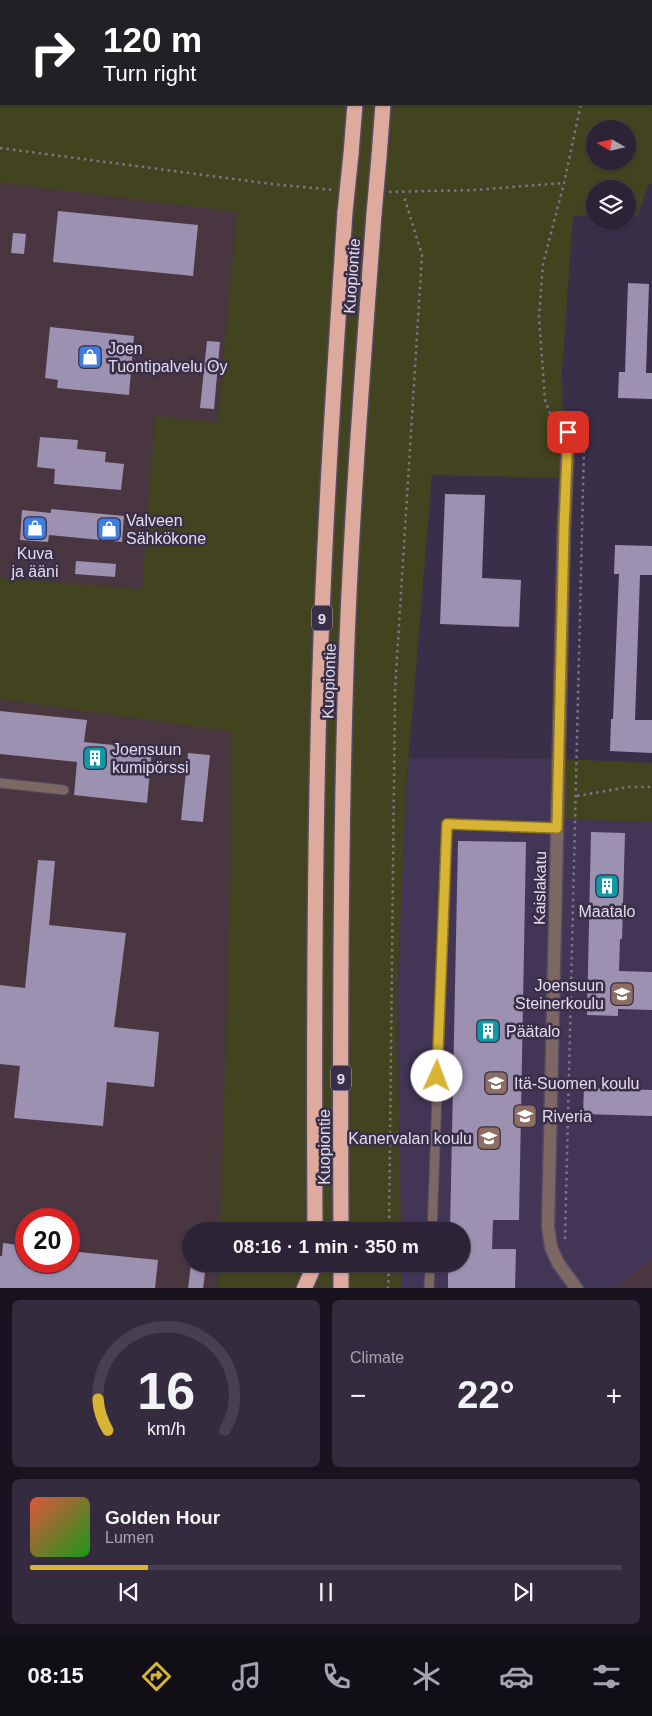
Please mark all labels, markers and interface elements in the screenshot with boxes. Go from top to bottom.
icon: right [20,20,85,85]
text: 120 m [103,20,202,59]
text: Turn right [103,61,196,86]
north arrow [586,120,636,170]
map controls [586,120,636,230]
button: layers [586,180,636,230]
street label: Kuopiontie [341,238,363,314]
place label: Joen Tuontipalvelu Oy [108,340,227,375]
shop icon: Joen Tuontipalvelu Oy [77,344,103,370]
pin [547,411,589,453]
icon: arrive [554,418,582,446]
place label: Valveen Sähkökone [126,512,206,547]
shop icon: Kuva ja ääni [22,515,48,541]
shop icon: Valveen Sähkökone [96,516,122,542]
place label: Kuva ja ääni [10,545,59,580]
road number: 9 [312,606,332,630]
street label: Kuopiontie [319,643,339,719]
place label: Joensuun kumipörssi [112,741,188,776]
building icon: Joensuun kumipörssi [82,745,108,771]
street label: Kaislakatu [531,851,549,925]
building icon: Maatalo [594,873,620,899]
place label: Maatalo [579,903,636,920]
place label: Joensuun Steinerkoulu [515,977,604,1012]
school or university icon: Joensuun Steinerkoulu [609,981,635,1007]
building icon: Päätalo [475,1018,501,1044]
place label: Päätalo [506,1023,560,1040]
position arrow [410,1049,462,1101]
road number: 9 [331,1066,351,1090]
school or university icon: Itä-Suomen koulu [483,1070,509,1096]
place label: Itä-Suomen koulu [514,1075,639,1092]
school or university icon: Riveria [512,1103,538,1129]
place label: Riveria [542,1108,592,1125]
street label: Kuopiontie [316,1109,333,1185]
school or university icon: Kanervalan koulu [476,1125,502,1151]
place label: Kanervalan koulu [348,1130,472,1147]
speed limit sign: 20 [15,1208,80,1273]
text: 08:16 · 1 min · 350 m [233,1236,419,1257]
text: Climate [350,1349,404,1366]
text: 16 [137,1362,195,1420]
text: 22° [457,1374,515,1416]
text: − [350,1380,366,1411]
text: + [606,1380,622,1411]
text: km/h [147,1419,185,1439]
text: Golden Hour [105,1507,220,1528]
text: Lumen [105,1529,154,1546]
icon: previous [115,1578,143,1606]
icon: pause [312,1578,340,1606]
icon: next [509,1578,537,1606]
icon: directions [139,1659,174,1694]
icon: music [229,1659,264,1694]
icon: phone [319,1659,354,1694]
icon: climate [409,1659,444,1694]
icon: car [499,1659,534,1694]
icon: filters [589,1659,624,1694]
text: 08:15 [28,1663,84,1688]

